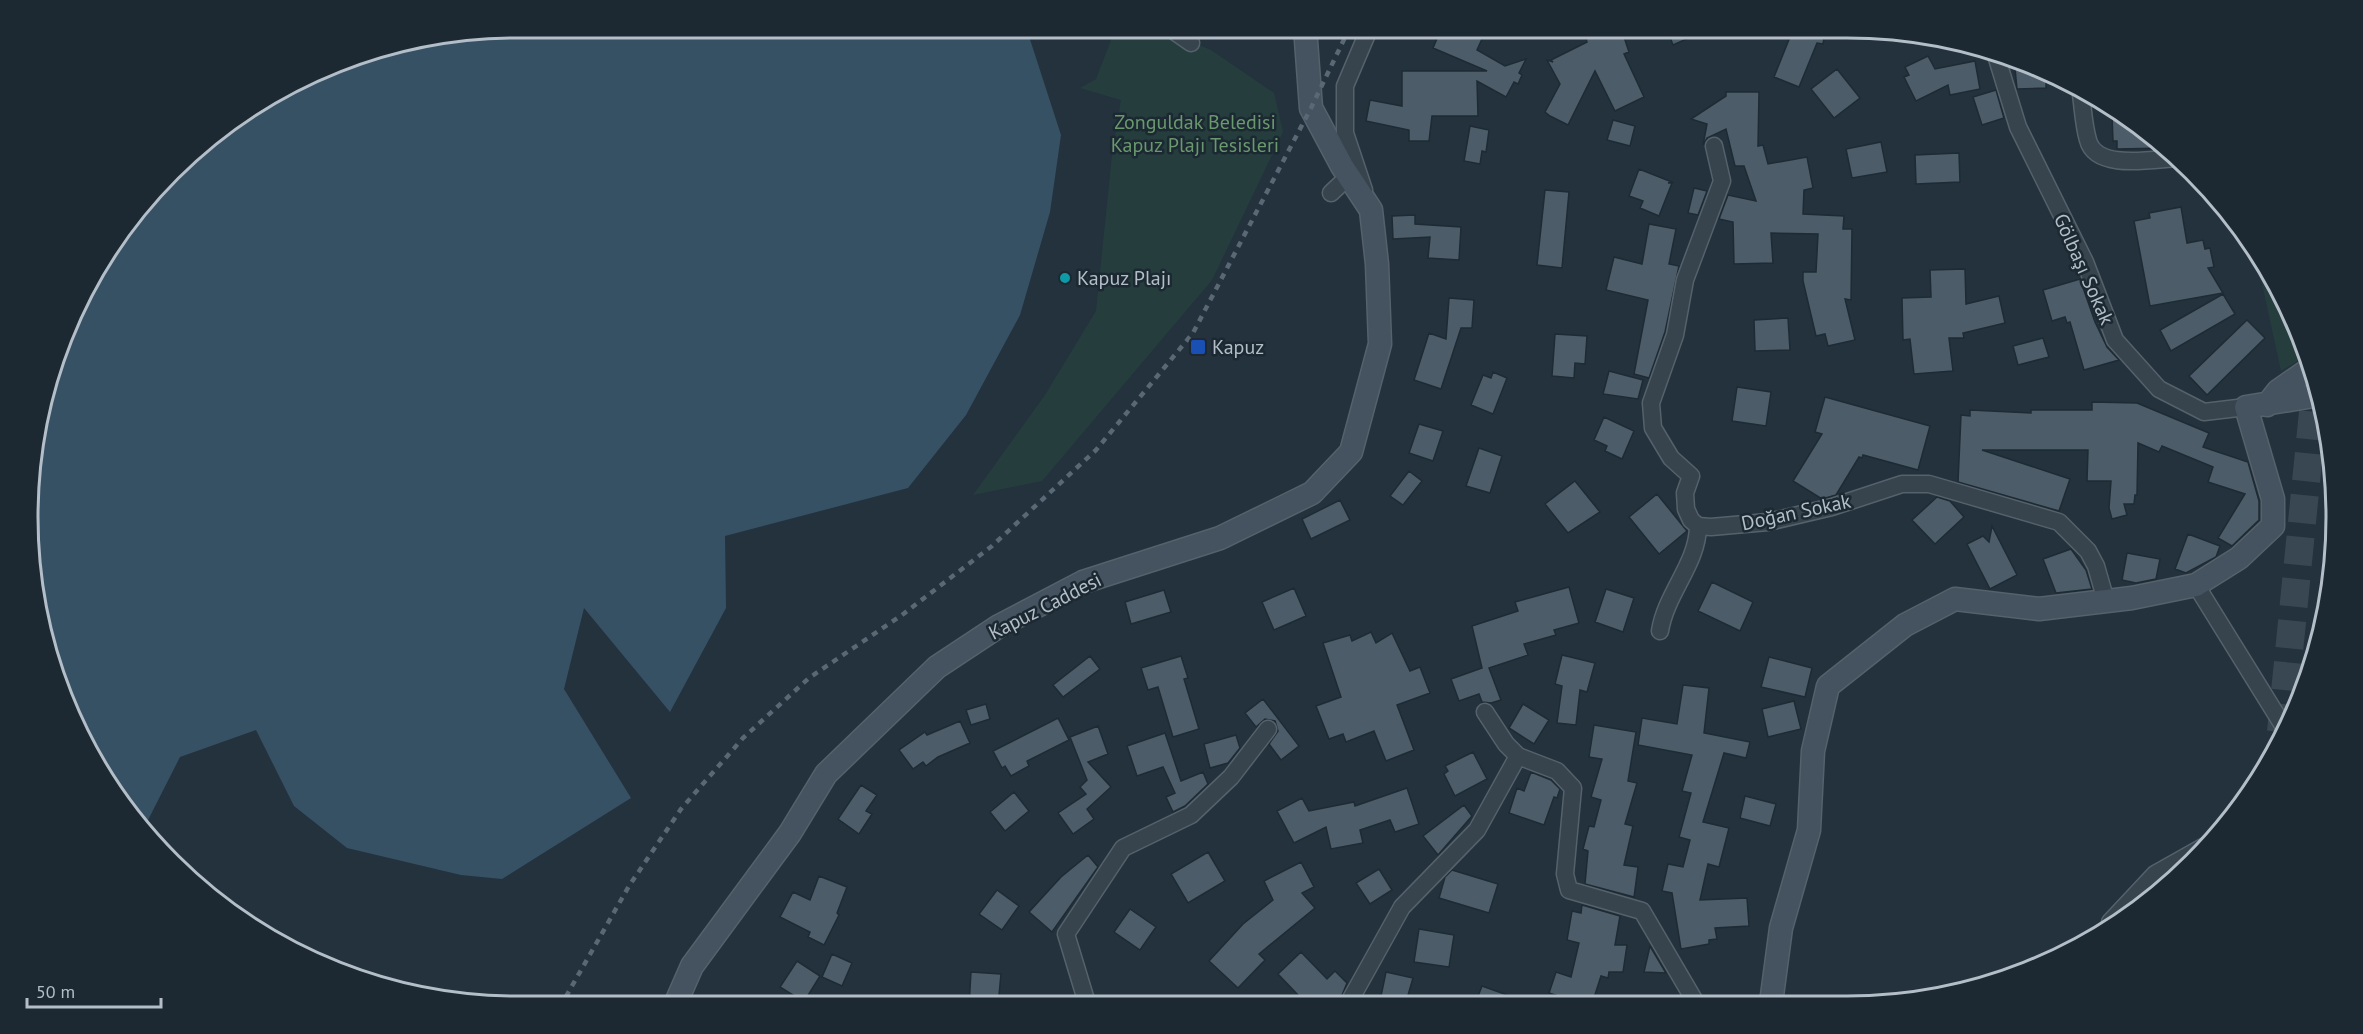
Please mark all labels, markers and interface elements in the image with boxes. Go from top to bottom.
park label: Zonguldak Beledisi Kapuz Plajı Tesisleri [1111,109,1279,158]
street label: Gölbaşı Sokak [2048,209,2120,329]
place label: Kapuz Plajı [1077,265,1171,291]
marker: Kapuz Plajı [1058,271,1072,285]
place label: Kapuz [1212,334,1264,360]
marker: Kapuz [1189,338,1207,356]
street label: Doğan Sokak [1739,488,1853,536]
street label: Kapuz Caddesi [984,566,1106,646]
scale bar [27,971,160,1009]
text: 50 m [36,980,75,1003]

